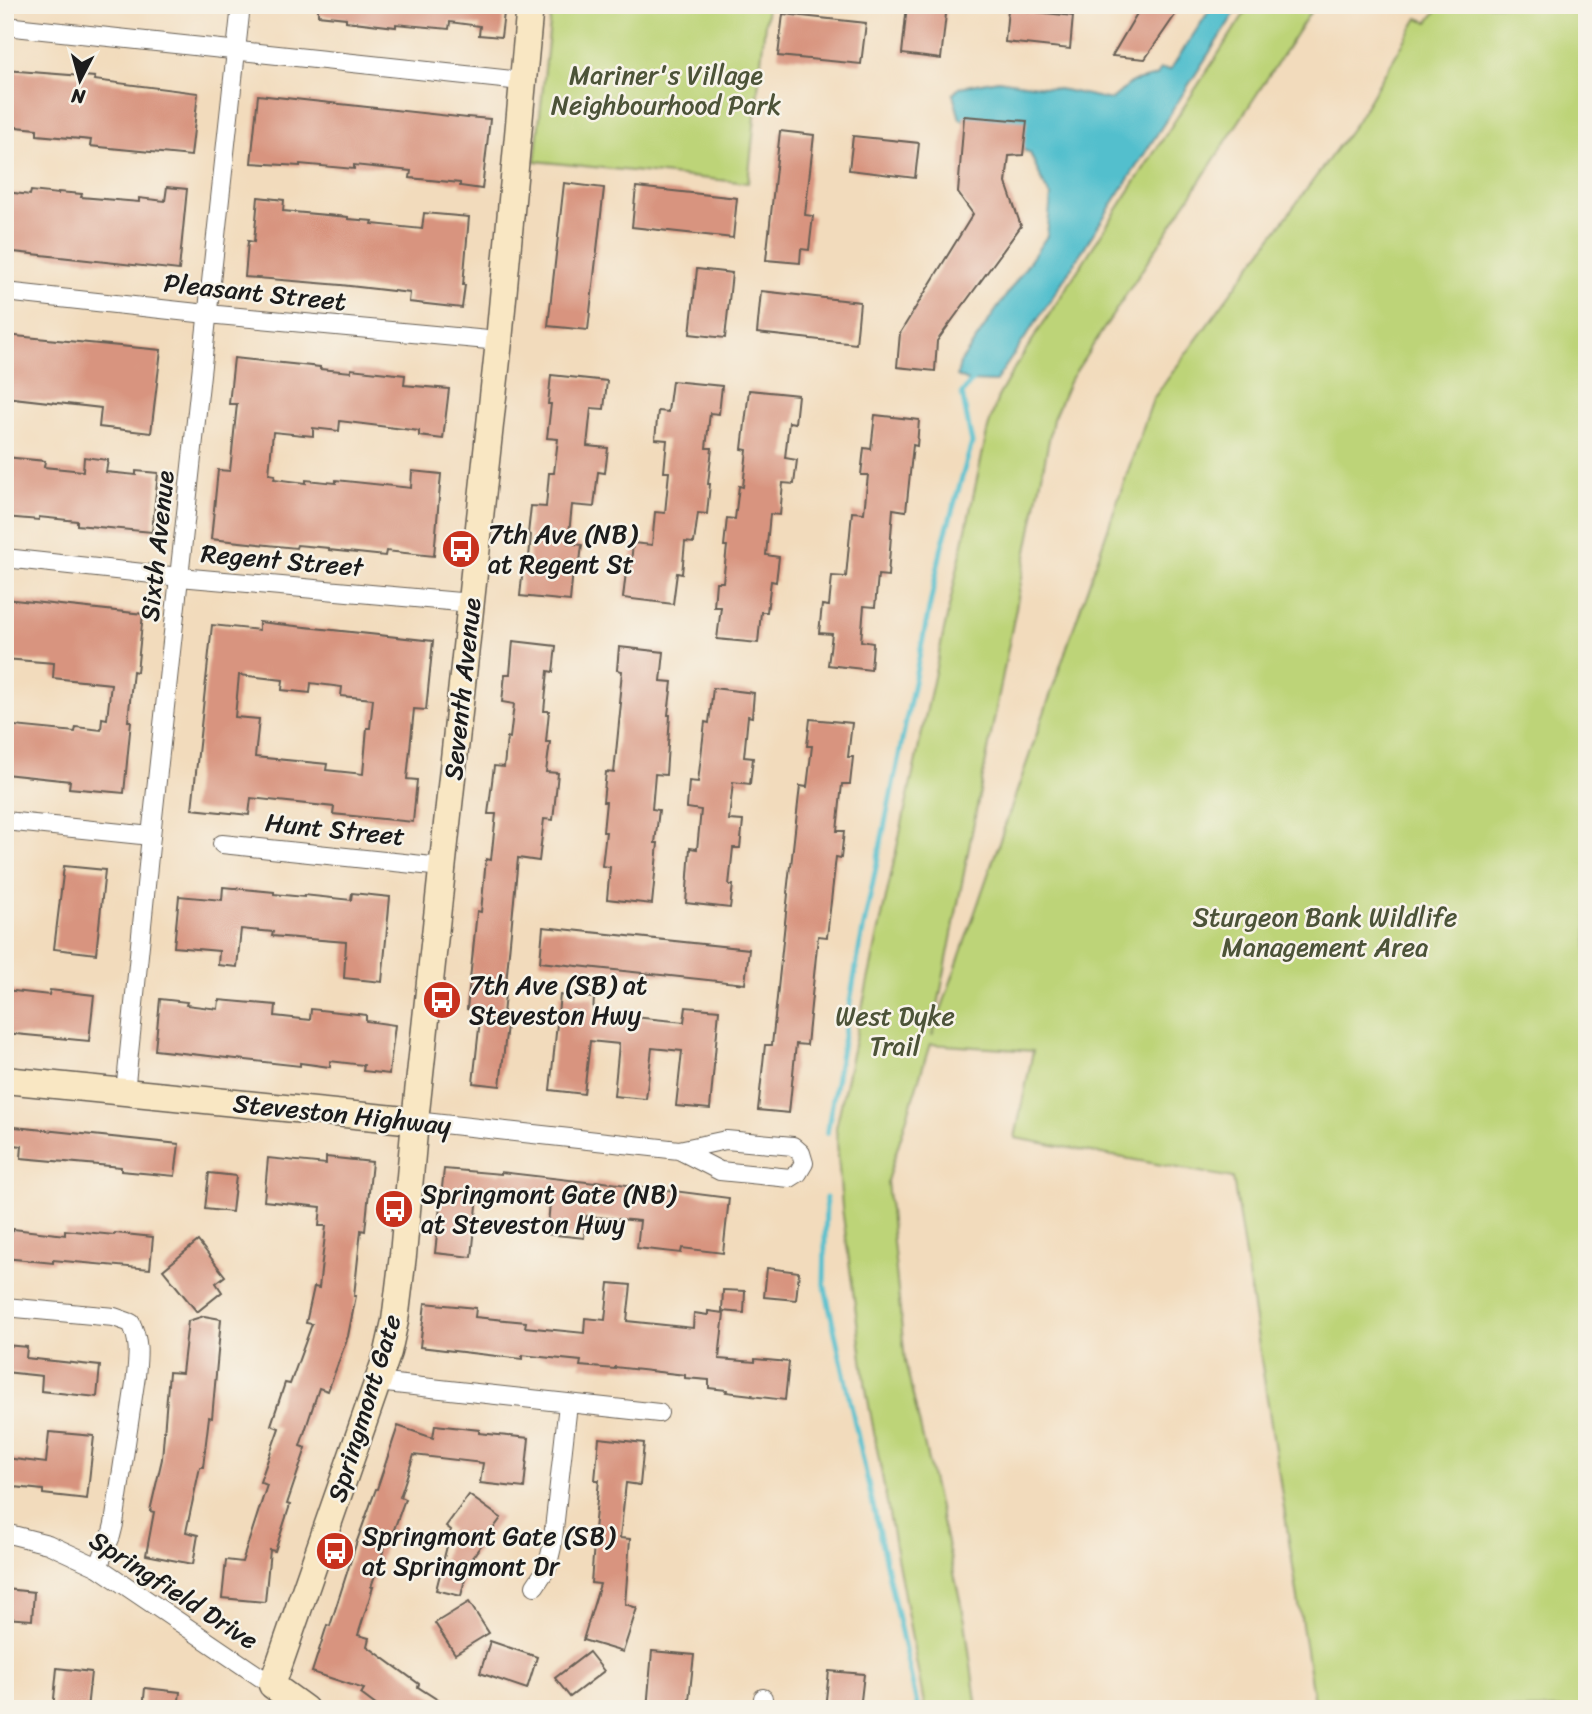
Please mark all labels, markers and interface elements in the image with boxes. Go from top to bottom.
north arrow [46,46,116,116]
park label: Mariner's Village Neighbourhood Park [551,52,781,128]
text: N [69,79,88,114]
street label: Pleasant Street [161,260,349,324]
street label: Sixth Avenue [126,468,188,624]
place label: 7th Ave (NB) at Regent St [488,511,639,587]
bus stop icon: 7th Ave (NB) at Regent St [440,528,482,570]
street label: Regent Street [199,530,366,590]
street label: Seventh Avenue [430,595,494,782]
street label: Hunt Street [263,799,407,859]
park label: Sturgeon Bank Wildlife Management Area [1193,894,1457,970]
place label: 7th Ave (SB) at Steveston Hwy [469,962,647,1038]
bus stop icon: 7th Ave (SB) at Steveston Hwy [421,979,463,1021]
park label: West Dyke Trail [835,993,955,1069]
street label: Steveston Highway [231,1080,454,1148]
place label: Springmont Gate (NB) at Steveston Hwy [421,1171,677,1247]
bus stop icon: Springmont Gate (NB) at Steveston Hwy [373,1188,415,1230]
street label: Springmont Gate [314,1308,414,1508]
place label: Springmont Gate (SB) at Springmont Dr [362,1513,616,1589]
street label: Springfield Drive [80,1518,268,1662]
bus stop icon: Springmont Gate (SB) at Springmont Dr [314,1530,356,1572]

